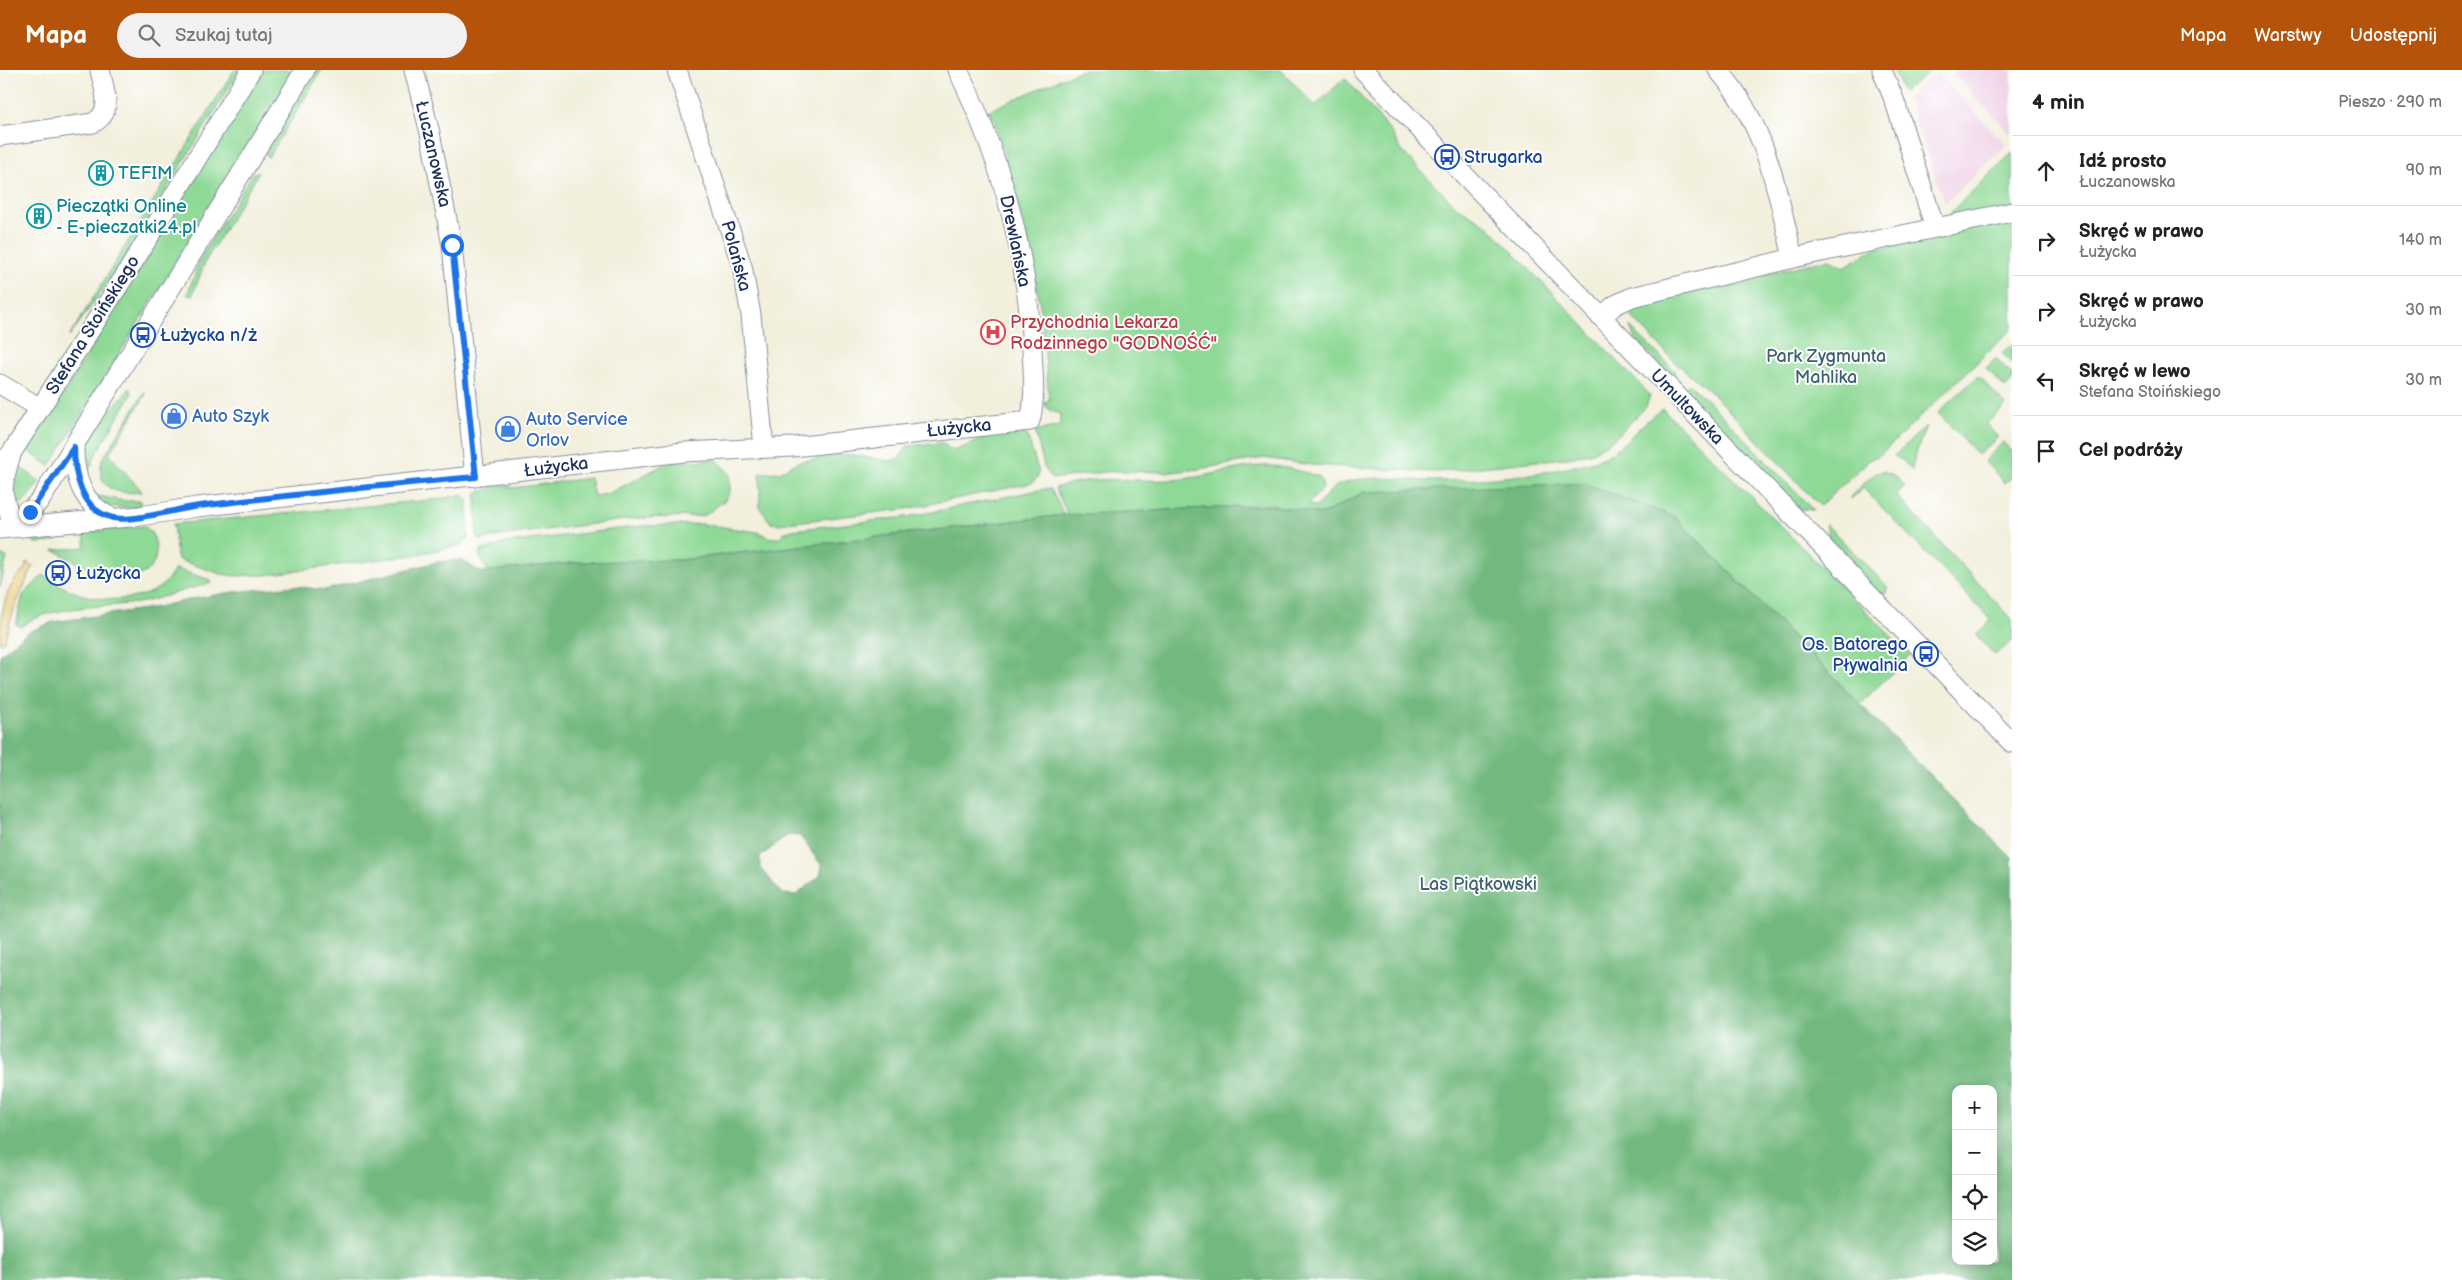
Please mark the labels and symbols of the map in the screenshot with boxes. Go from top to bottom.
street label: Łuczanowska [411,99,455,209]
bus stop icon: Strugarka [1434,144,1460,170]
place label: Strugarka [1464,147,1543,168]
building icon: TEFIM [88,160,114,186]
place label: TEFIM [118,163,173,184]
street label: Drewlańska [995,193,1035,289]
place label: Pieczątki Online - E-pieczatki24.pl [56,196,197,238]
building icon: Pieczątki Online - E-pieczatki24.pl [26,203,52,229]
street label: Polańska [717,218,755,294]
route start [441,234,464,257]
street label: Stefana Stoińskiego [42,252,144,398]
place label: Przychodnia Lekarza Rodzinnego "GODNOŚĆ" [1010,312,1217,354]
hospital icon: Przychodnia Lekarza Rodzinnego "GODNOŚĆ" [980,319,1006,345]
bus stop icon: Łużycka n/ż [130,322,156,348]
place label: Łużycka n/ż [160,325,257,346]
park label: Park Zygmunta Mahlika [1766,346,1886,388]
street label: Umultowska [1646,365,1728,449]
shop icon: Auto Szyk [161,403,187,429]
place label: Auto Szyk [192,406,269,427]
place label: Auto Service Orlov [526,409,628,451]
street label: Łużycka [926,414,992,442]
shop icon: Auto Service Orlov [495,416,521,442]
street label: Łużycka [522,453,590,481]
route end [19,501,42,524]
bus stop icon: Łużycka [45,560,71,586]
place label: Łużycka [76,563,141,584]
place label: Os. Batorego Pływalnia [1802,634,1908,676]
bus stop icon: Os. Batorego Pływalnia [1913,641,1939,667]
park label: Las Piątkowski [1419,874,1537,895]

